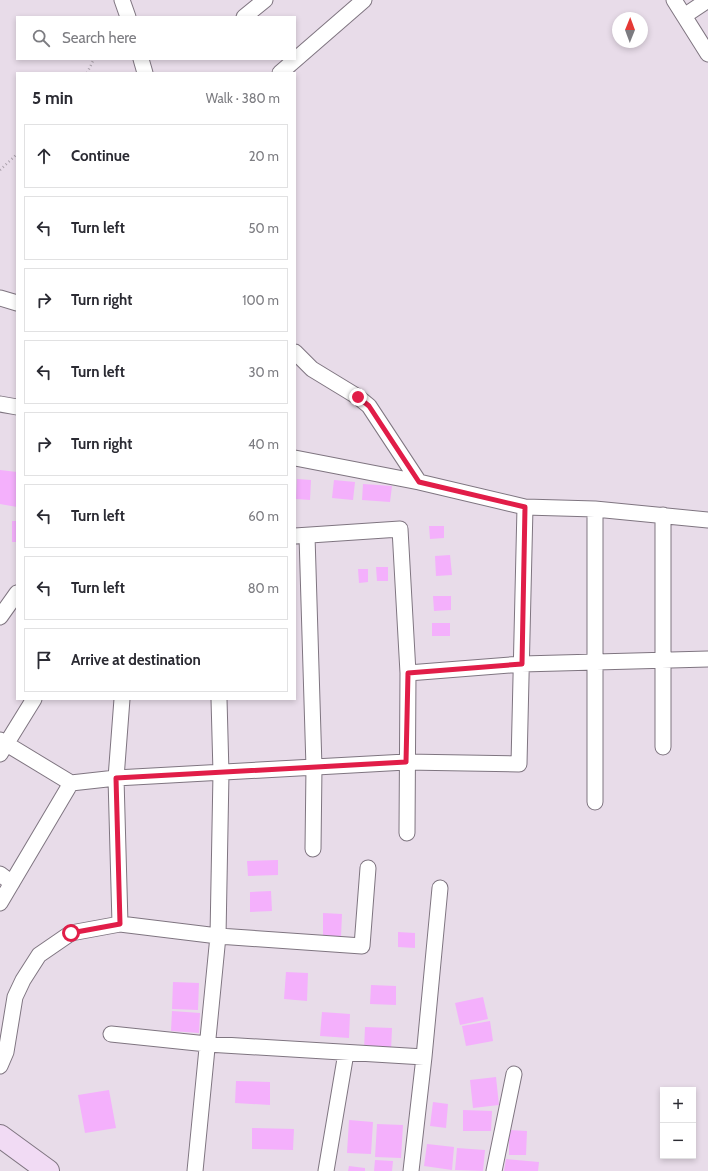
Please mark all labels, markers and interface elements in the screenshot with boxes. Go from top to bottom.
north arrow [612,12,648,48]
search box [16,16,296,60]
icon: search [30,27,52,49]
text: Search here [62,29,137,47]
text: 5 min [32,88,73,108]
text: Walk · 380 m [206,90,280,106]
icon: ahead [33,145,55,167]
text: Continue [71,147,130,165]
text: 20 m [249,148,279,164]
icon: left [33,217,55,239]
text: Turn left [71,219,125,237]
text: 50 m [249,220,279,236]
icon: right [33,289,55,311]
text: Turn right [71,291,132,309]
text: 100 m [242,292,279,308]
icon: left [33,361,55,383]
text: Turn left [71,363,125,381]
text: 30 m [249,364,279,380]
route end [349,388,367,406]
icon: right [33,433,55,455]
text: Turn right [71,435,132,453]
text: 40 m [248,436,279,452]
icon: left [33,505,55,527]
text: Turn left [71,507,125,525]
text: 60 m [248,508,279,524]
icon: left [33,577,55,599]
text: Turn left [71,579,125,597]
text: 80 m [248,580,279,596]
icon: arrive [33,649,55,671]
text: Arrive at destination [71,651,201,669]
route start [62,924,80,942]
map controls [660,1087,696,1159]
button: + [660,1087,696,1123]
button: − [660,1123,696,1159]

